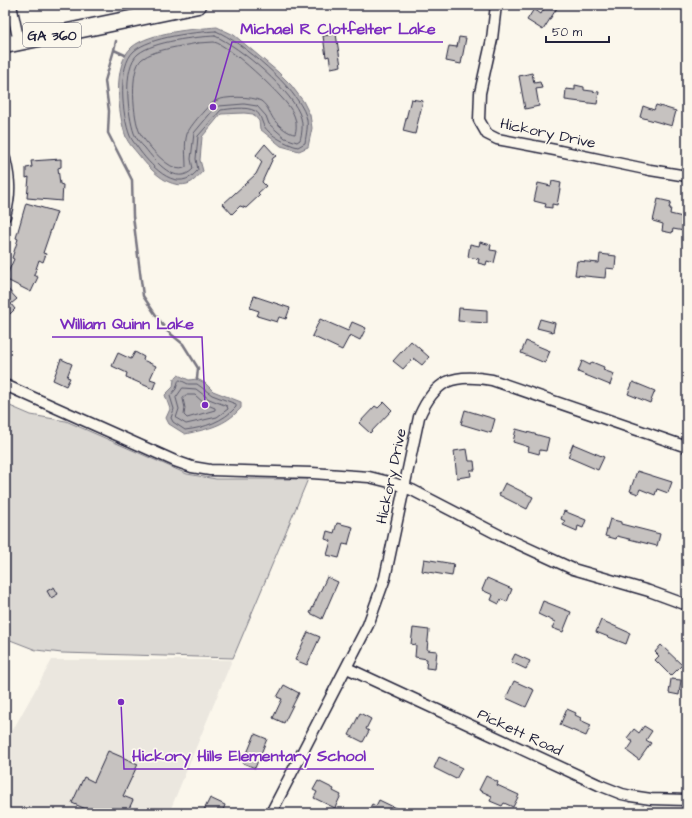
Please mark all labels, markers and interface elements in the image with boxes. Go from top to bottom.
callout: Michael R Clotfelter Lake [232,14,443,42]
text: Michael R Clotfelter Lake [240,18,436,40]
scale bar [546,18,609,44]
road number: GA 360 [23,23,81,47]
text: 50 m [552,24,583,41]
street label: Hickory Drive [498,113,598,155]
callout: William Quinn Lake [52,309,202,337]
text: William Quinn Lake [59,313,194,335]
street label: Hickory Drive [371,426,413,526]
street label: Pickett Road [474,704,566,761]
callout: Hickory Hills Elementary School [124,741,374,769]
text: Hickory Hills Elementary School [132,745,366,768]

